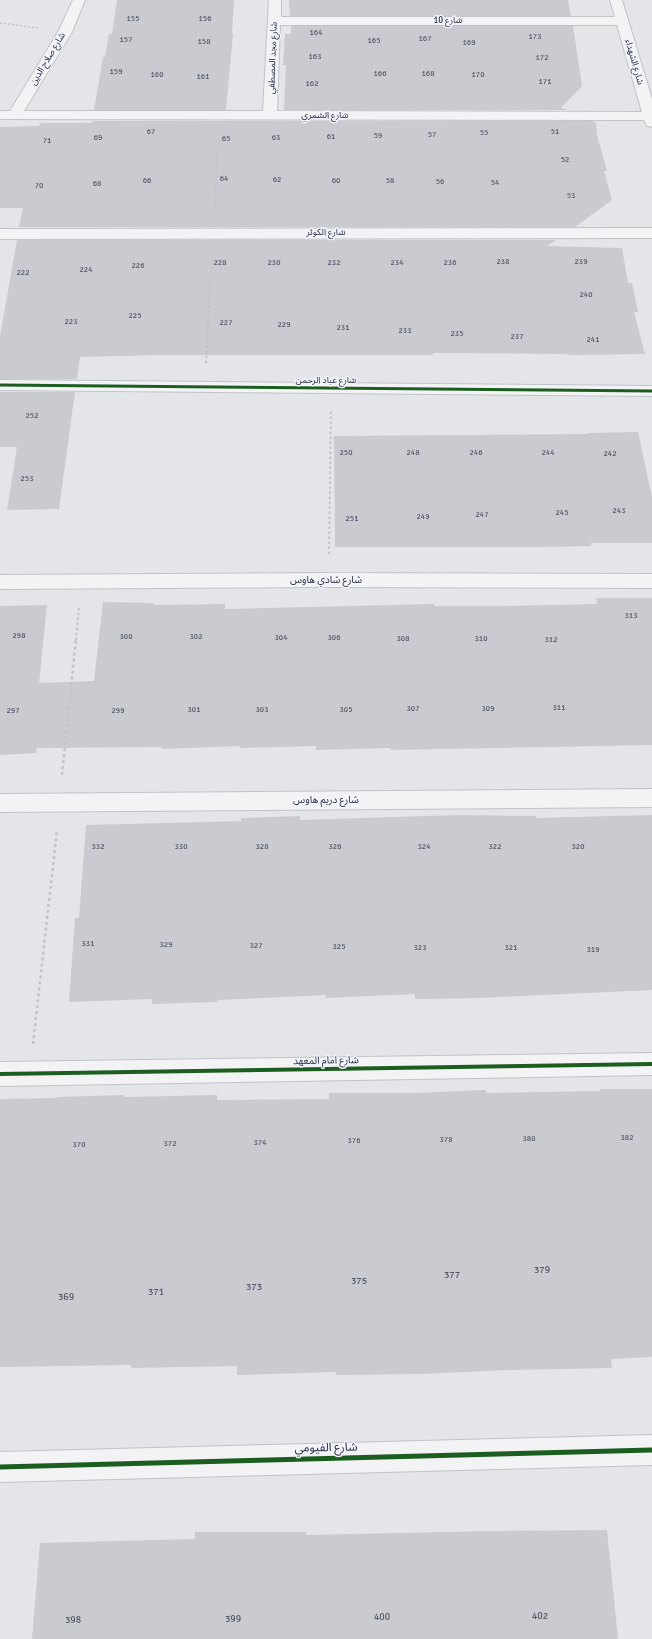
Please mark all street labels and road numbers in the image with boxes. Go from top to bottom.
street label: شارع 10 [433,16,463,26]
street label: شارع مجد المصطفي [266,22,280,94]
street label: شارع صلاح الدين [28,31,68,87]
street label: شارع الشهداء [622,38,646,86]
street label: شارع الشمري [301,111,349,121]
street label: شارع الكوثر [306,228,346,238]
street label: شارع عباد الرحمن [296,376,356,386]
street label: شارع شادي هاوس [290,574,362,586]
street label: شارع دريم هاوس [293,794,359,806]
street label: شارع امام المعهد [293,1054,359,1068]
street label: شارع الفيومي [294,1440,358,1456]

